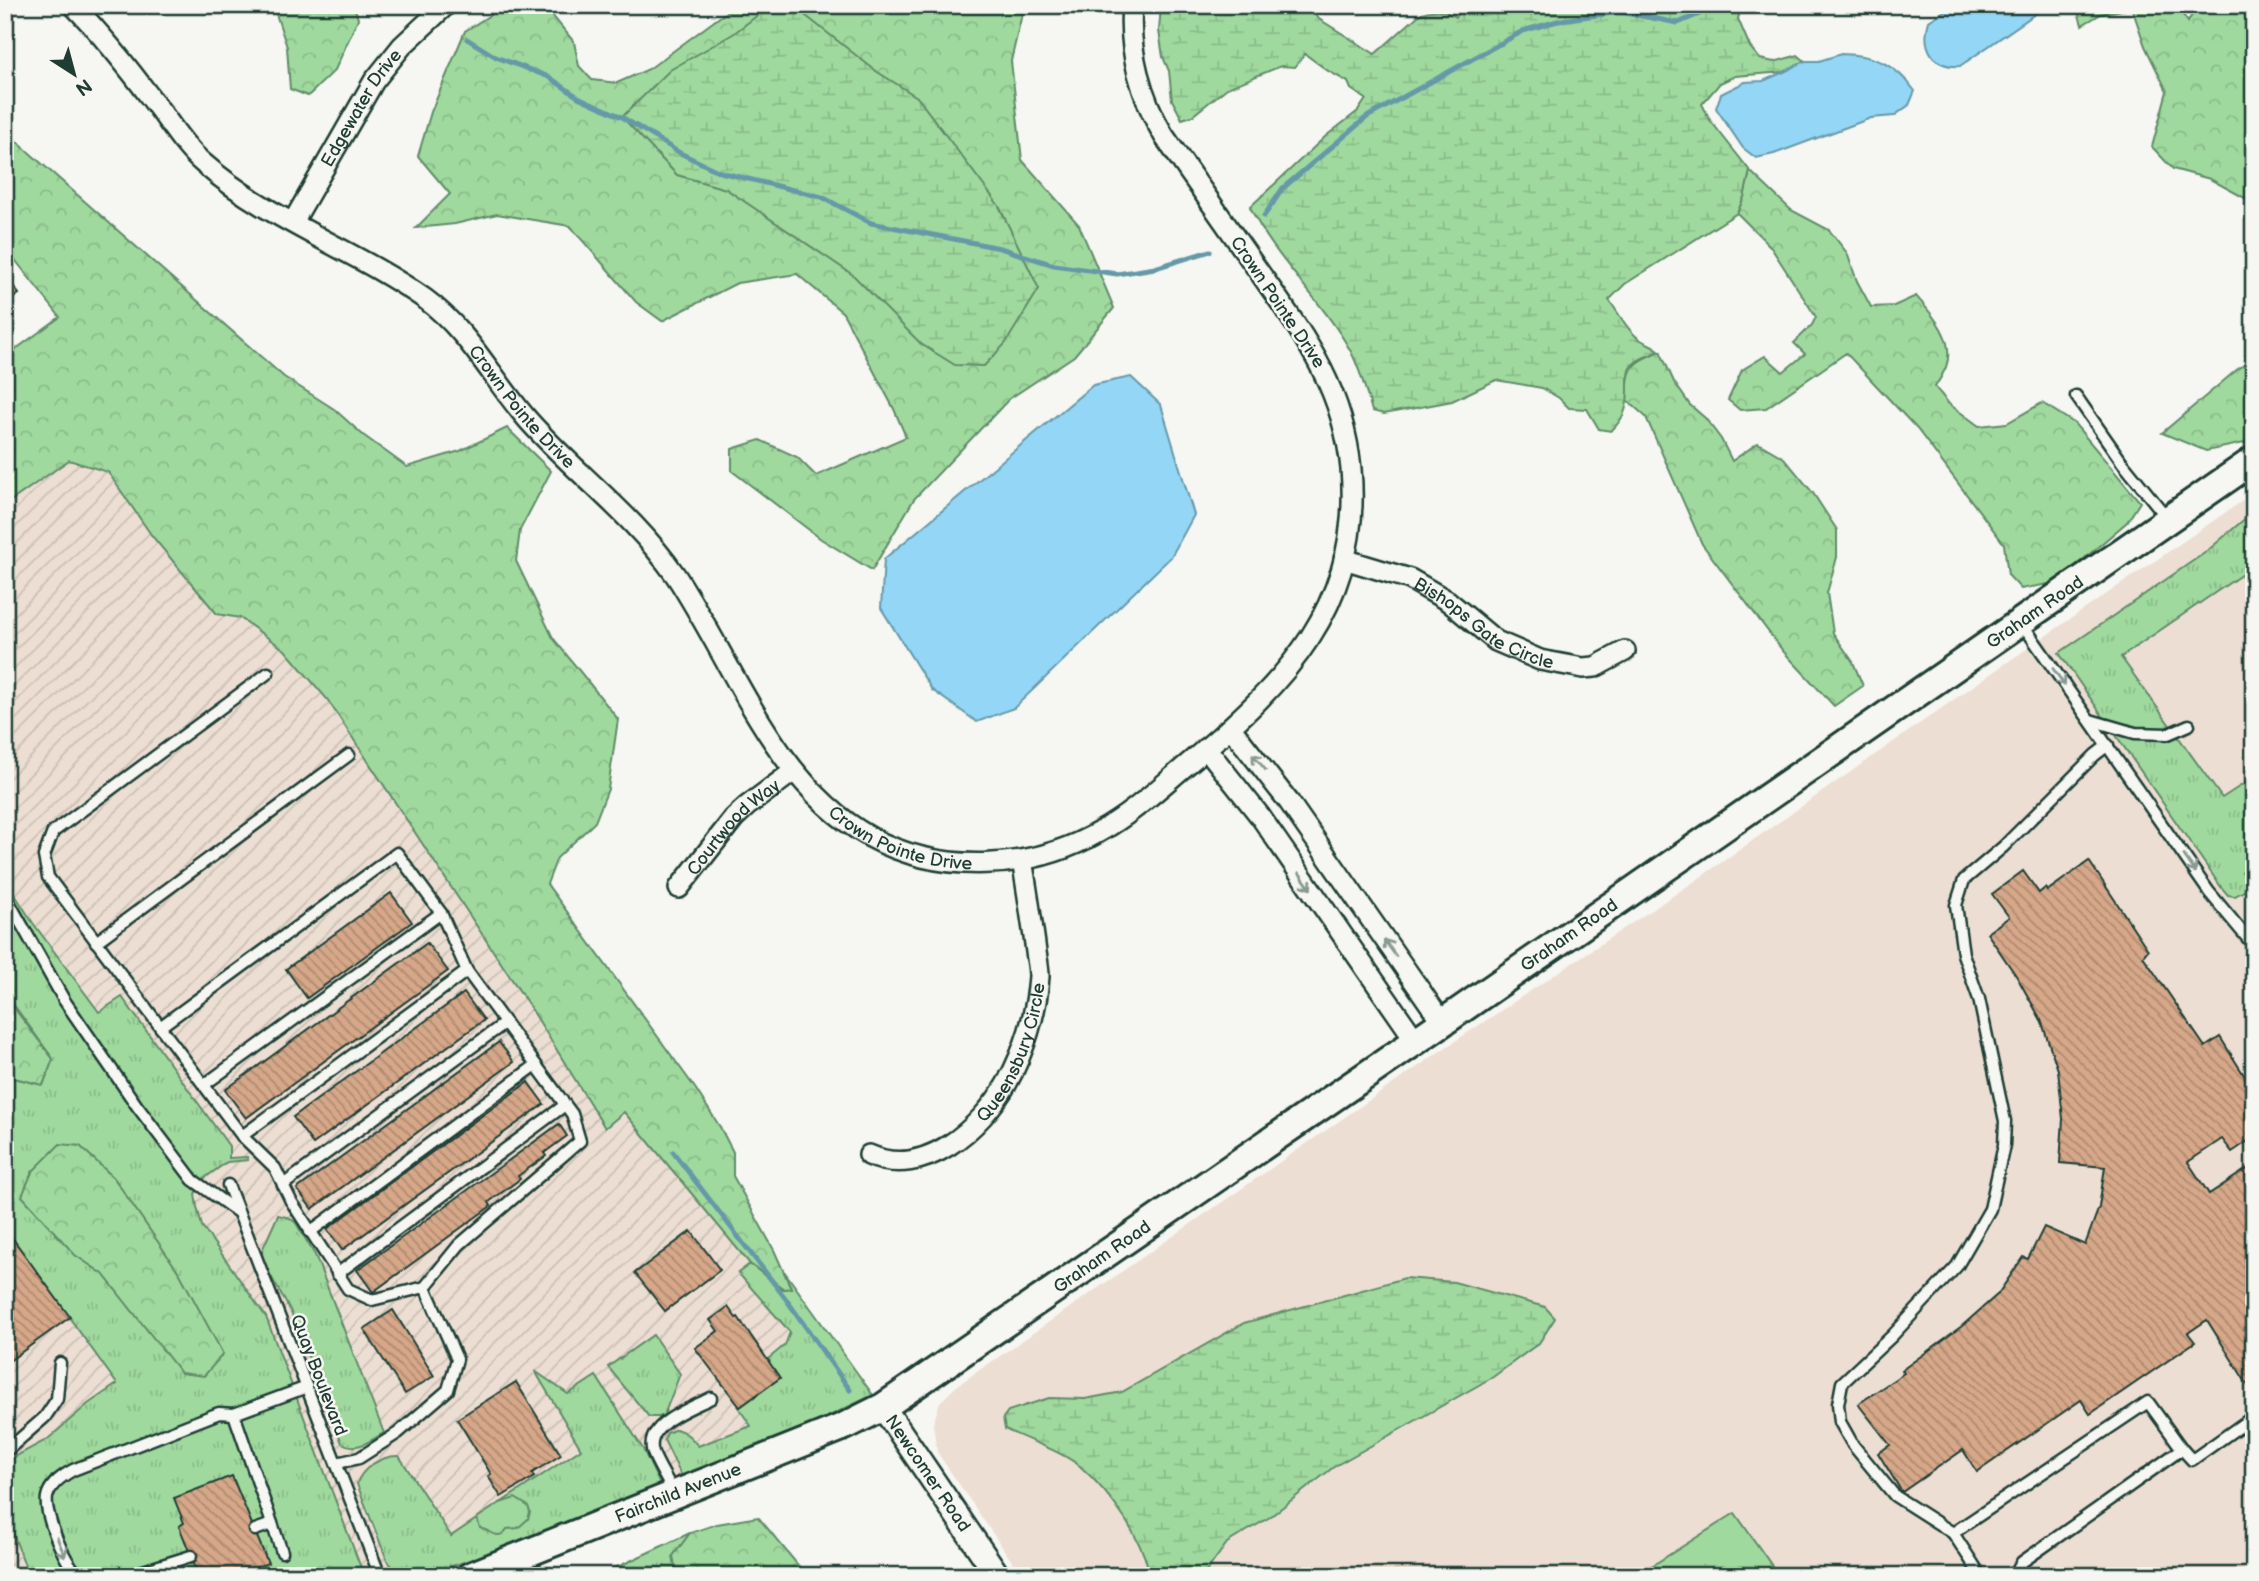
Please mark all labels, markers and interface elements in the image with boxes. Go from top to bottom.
north arrow [38,38,108,108]
street label: Edgewater Drive [317,45,406,171]
text: N [71,73,96,100]
street label: Crown Pointe Drive [1226,233,1330,372]
street label: Crown Pointe Drive [464,341,579,473]
street label: Graham Road [1983,571,2088,653]
street label: Bishops Gate Circle [1410,573,1555,673]
one-way arrow [2052,668,2067,686]
one-way arrow [1251,753,1267,771]
street label: Courtwood Way [683,775,785,880]
street label: Crown Pointe Drive [824,802,973,874]
one-way arrow [2182,854,2197,873]
one-way arrow [1298,871,1312,890]
street label: Graham Road [1517,894,1622,976]
one-way arrow [1383,939,1397,958]
street label: Queensbury Circle [972,981,1050,1127]
street label: Graham Road [1050,1216,1155,1298]
street label: Quay Boulevard [286,1312,351,1439]
street label: Newcomer Road [881,1411,975,1536]
street label: Fairchild Avenue [612,1459,745,1528]
one-way arrow [56,1536,69,1558]

